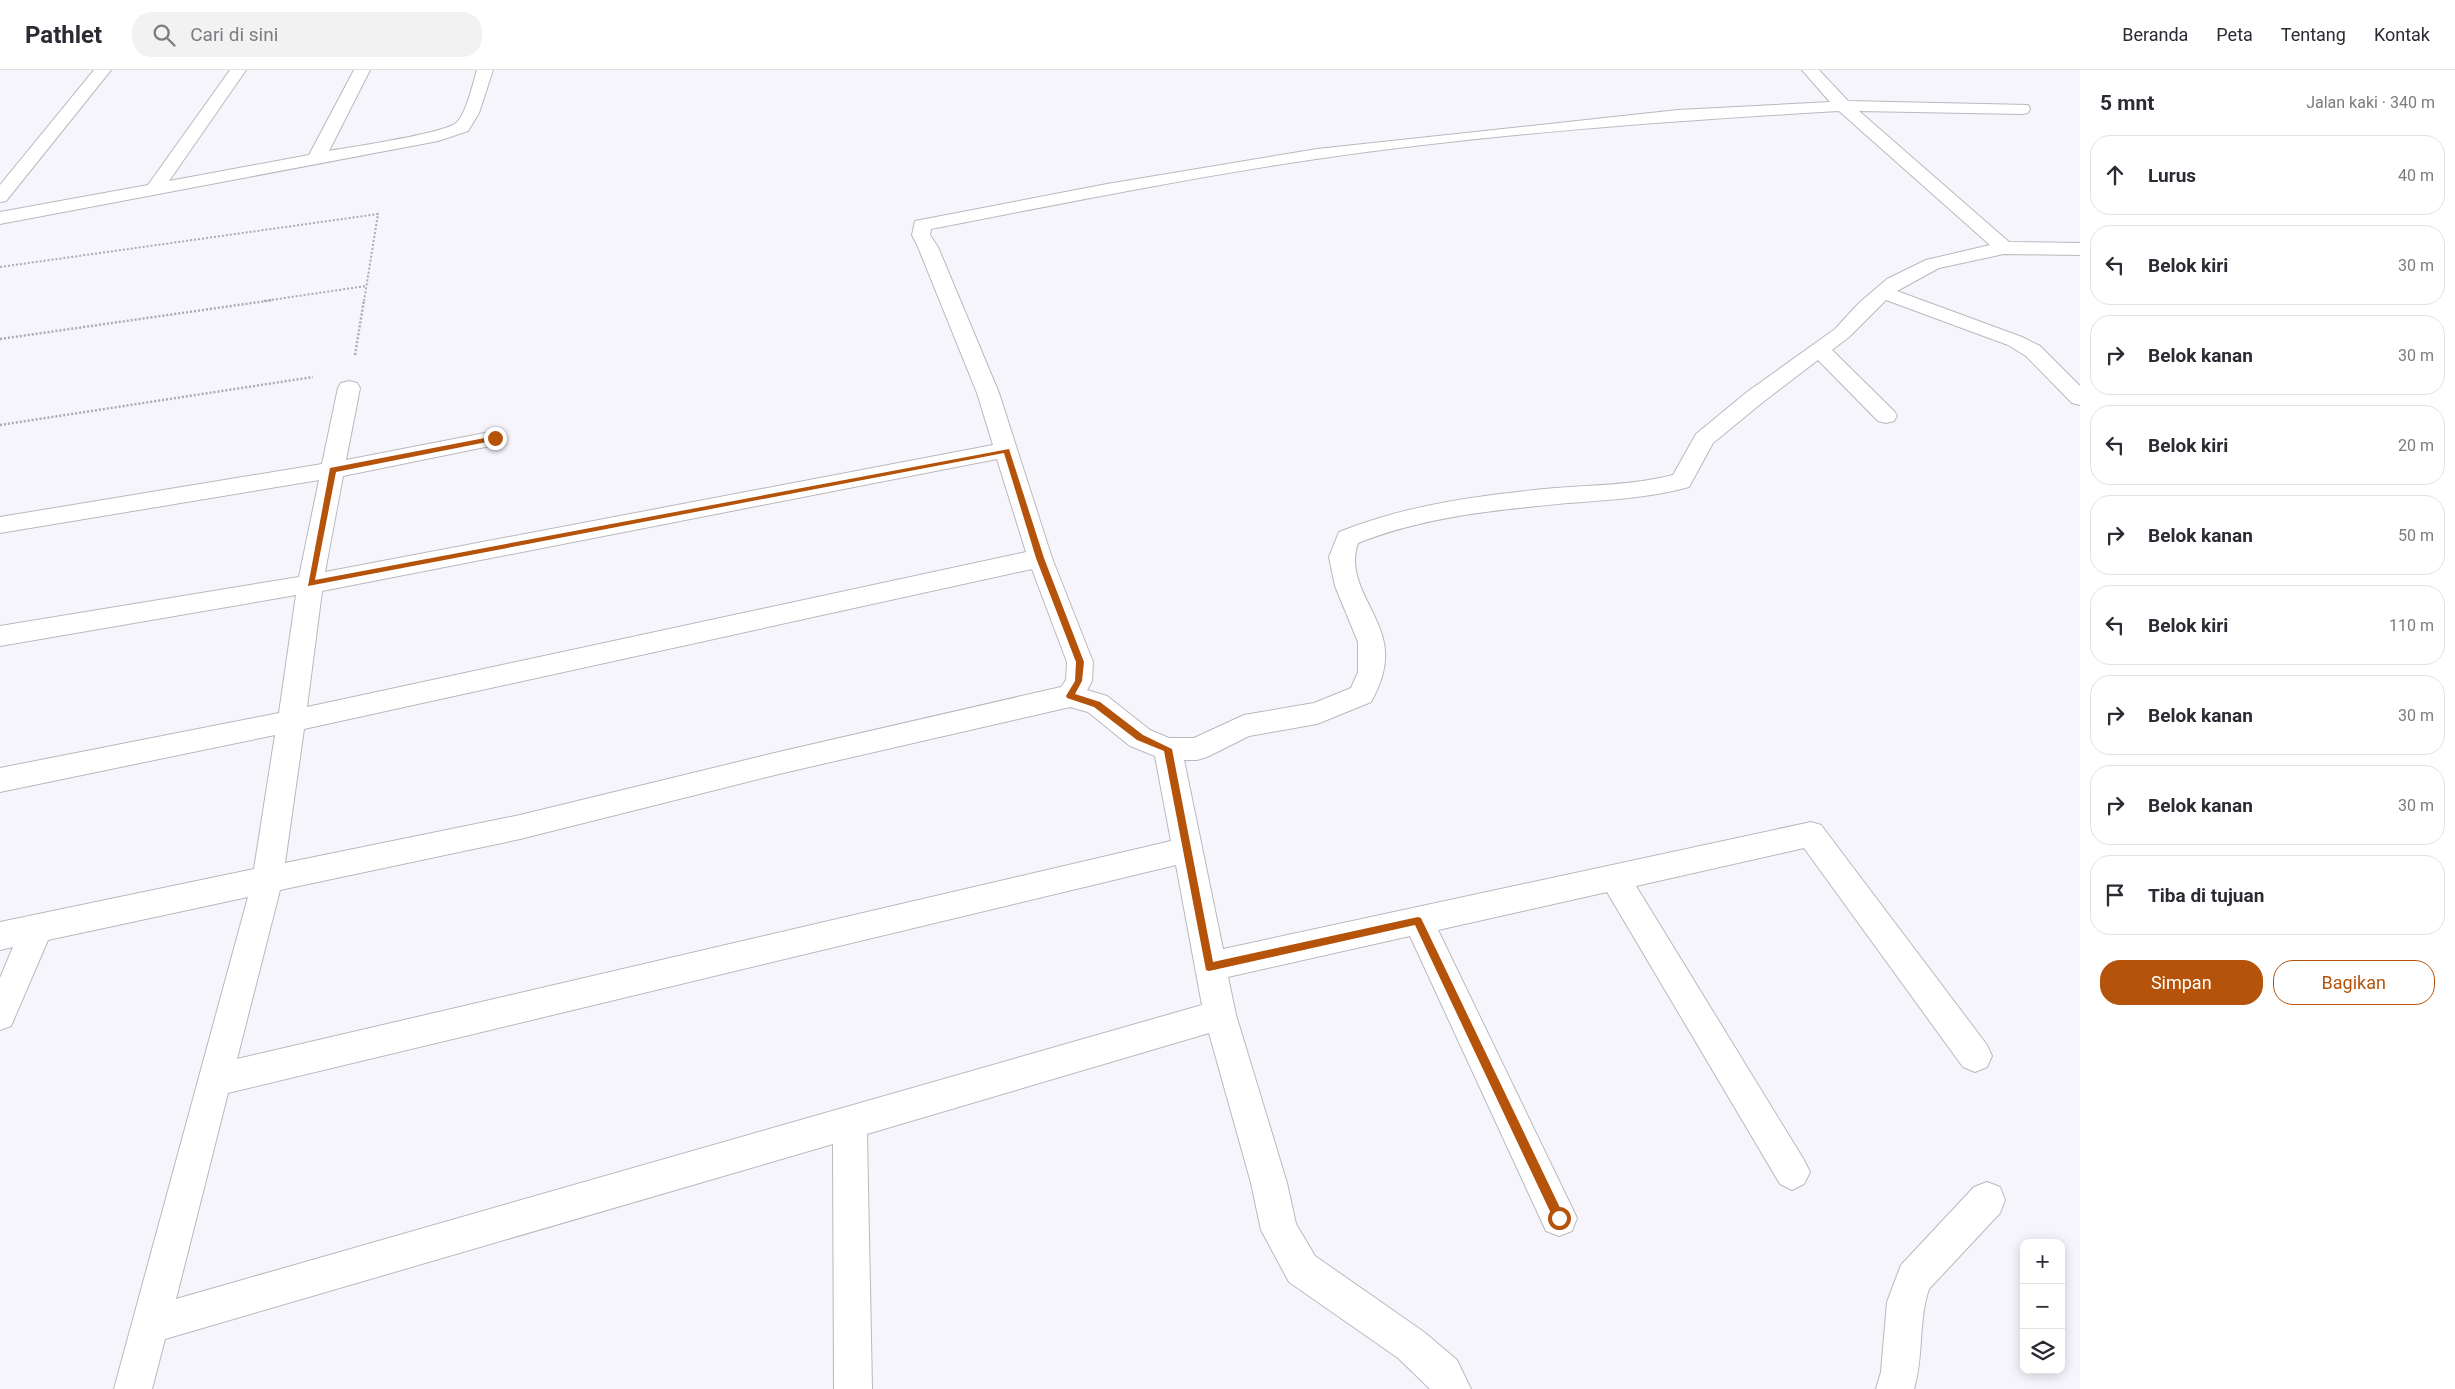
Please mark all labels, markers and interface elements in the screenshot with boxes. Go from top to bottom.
search box [132,12,482,57]
text: Pathlet [25,21,102,49]
icon: search [150,21,178,49]
text: Cari di sini [190,23,278,46]
text: Beranda [2122,24,2188,45]
text: Peta [2216,24,2253,45]
text: Tentang [2281,24,2346,45]
text: Kontak [2374,24,2430,45]
text: 5 mnt [2100,91,2154,115]
text: Jalan kaki · 340 m [2306,93,2435,112]
icon: ahead [2101,161,2129,189]
text: Lurus [2148,164,2196,187]
text: 40 m [2398,166,2434,185]
icon: left [2101,251,2129,279]
text: Belok kiri [2148,254,2228,277]
text: 30 m [2398,256,2434,275]
icon: right [2101,341,2129,369]
text: Belok kanan [2148,344,2253,367]
text: 30 m [2398,346,2434,365]
route end [484,427,507,450]
icon: left [2101,431,2129,459]
text: Belok kiri [2148,434,2228,457]
text: 20 m [2398,436,2434,455]
icon: right [2101,521,2129,549]
text: Belok kanan [2148,524,2253,547]
text: 50 m [2398,526,2434,545]
icon: left [2101,611,2129,639]
text: Belok kiri [2148,614,2228,637]
text: 110 m [2389,616,2434,635]
icon: right [2101,701,2129,729]
text: Belok kanan [2148,704,2253,727]
text: 30 m [2398,706,2434,725]
icon: right [2101,791,2129,819]
text: Belok kanan [2148,794,2253,817]
text: 30 m [2398,796,2434,815]
icon: arrive [2101,881,2129,909]
text: Tiba di tujuan [2148,884,2264,907]
button: Simpan [2100,960,2263,1005]
button: Bagikan [2273,960,2435,1005]
route start [1548,1207,1571,1230]
map controls [2020,1239,2065,1374]
button: + [2020,1239,2065,1284]
button: − [2020,1284,2065,1329]
button: layers [2020,1329,2065,1374]

